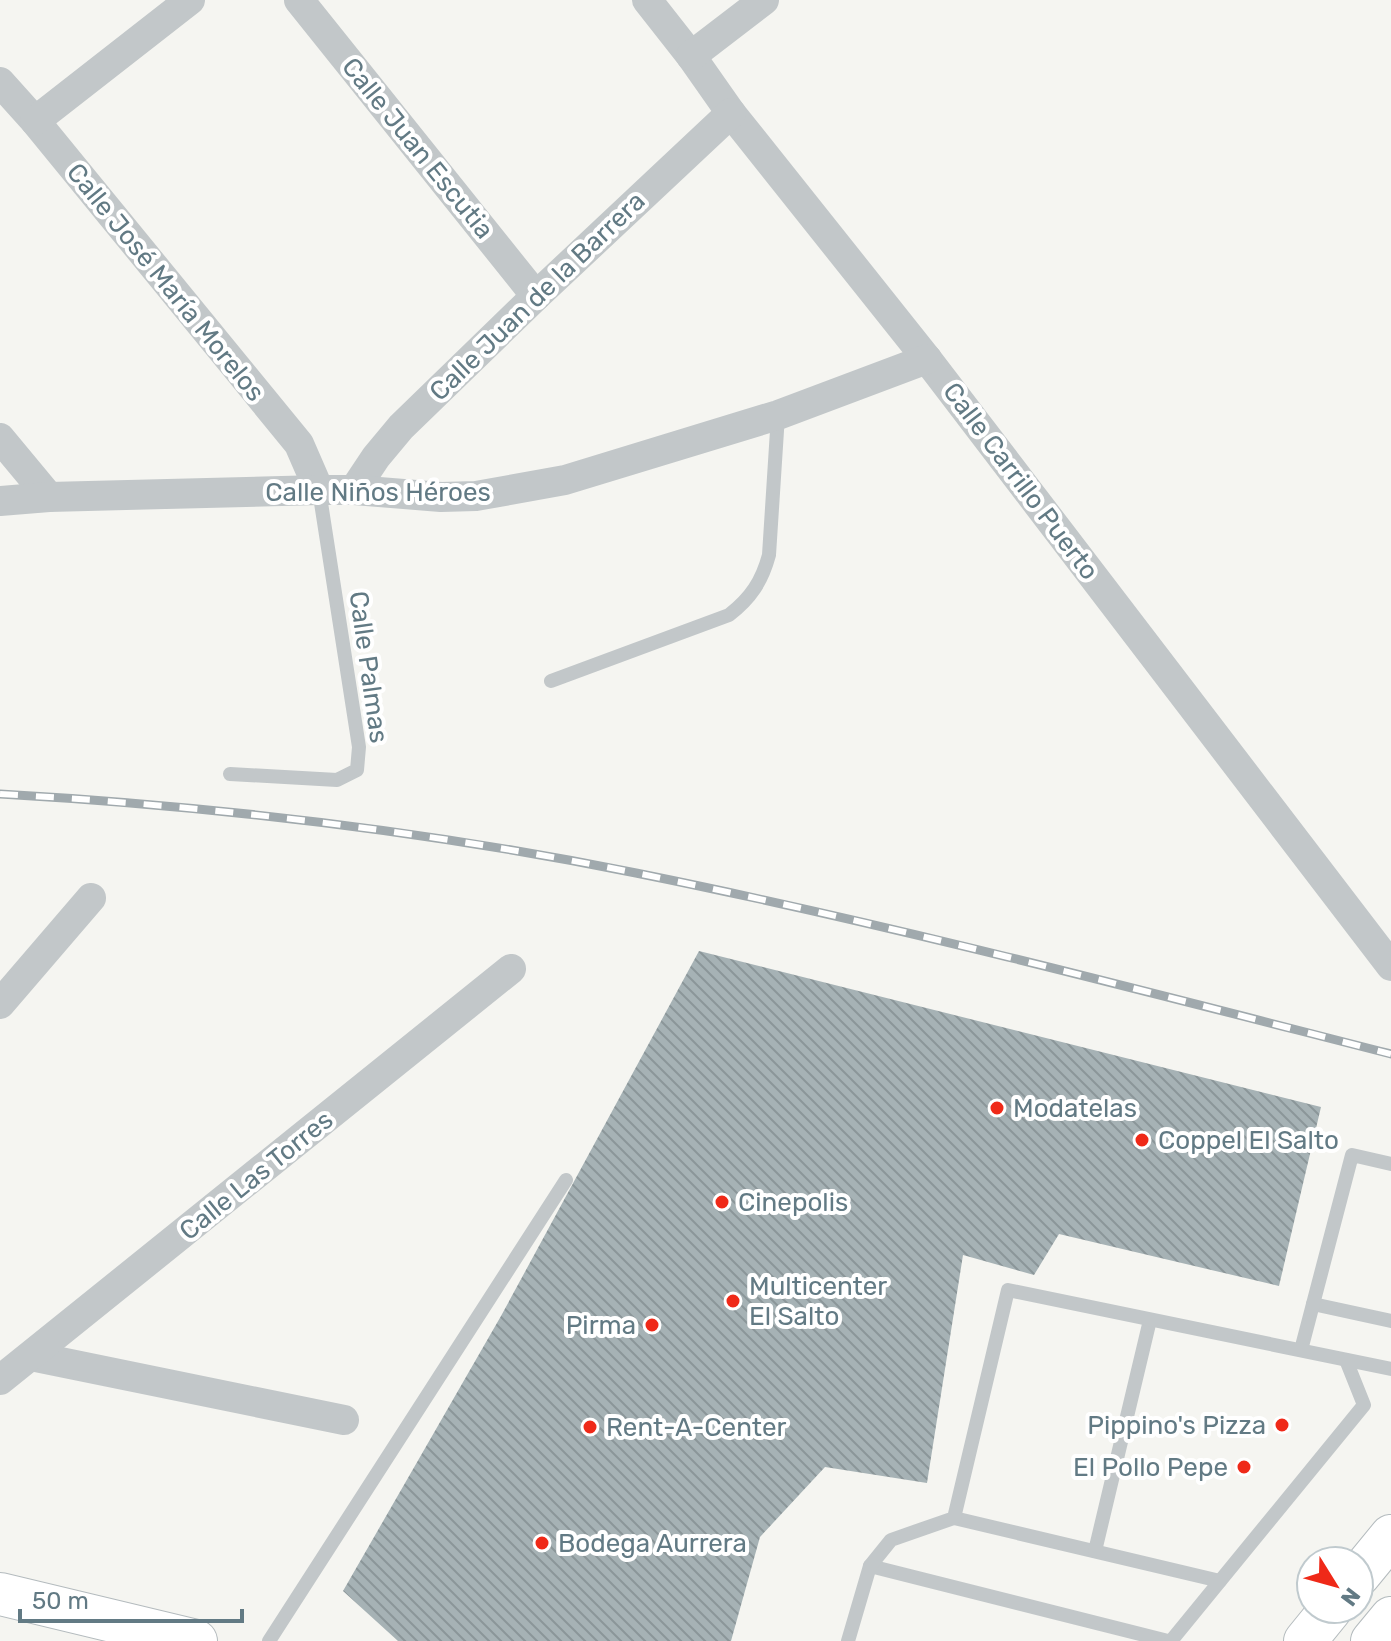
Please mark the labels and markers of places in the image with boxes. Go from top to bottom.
place label: Modatelas [1013,1093,1137,1124]
marker: Modatelas [988,1099,1006,1117]
place label: Coppel El Salto [1158,1125,1339,1156]
marker: Coppel El Salto [1133,1131,1151,1149]
place label: Cinepolis [738,1187,848,1218]
marker: Cinepolis [713,1193,731,1211]
place label: Multicenter El Salto [749,1271,887,1332]
marker: Multicenter El Salto [724,1292,742,1310]
place label: Pirma [566,1310,636,1341]
marker: Pirma [643,1316,661,1334]
place label: Pippino's Pizza [1087,1410,1266,1441]
place label: Rent-A-Center [606,1412,786,1443]
marker: Pippino's Pizza [1273,1416,1291,1434]
marker: Rent-A-Center [581,1418,599,1436]
place label: El Pollo Pepe [1073,1452,1228,1483]
marker: El Pollo Pepe [1235,1458,1253,1476]
place label: Bodega Aurrera [558,1528,747,1559]
marker: Bodega Aurrera [533,1534,551,1552]

